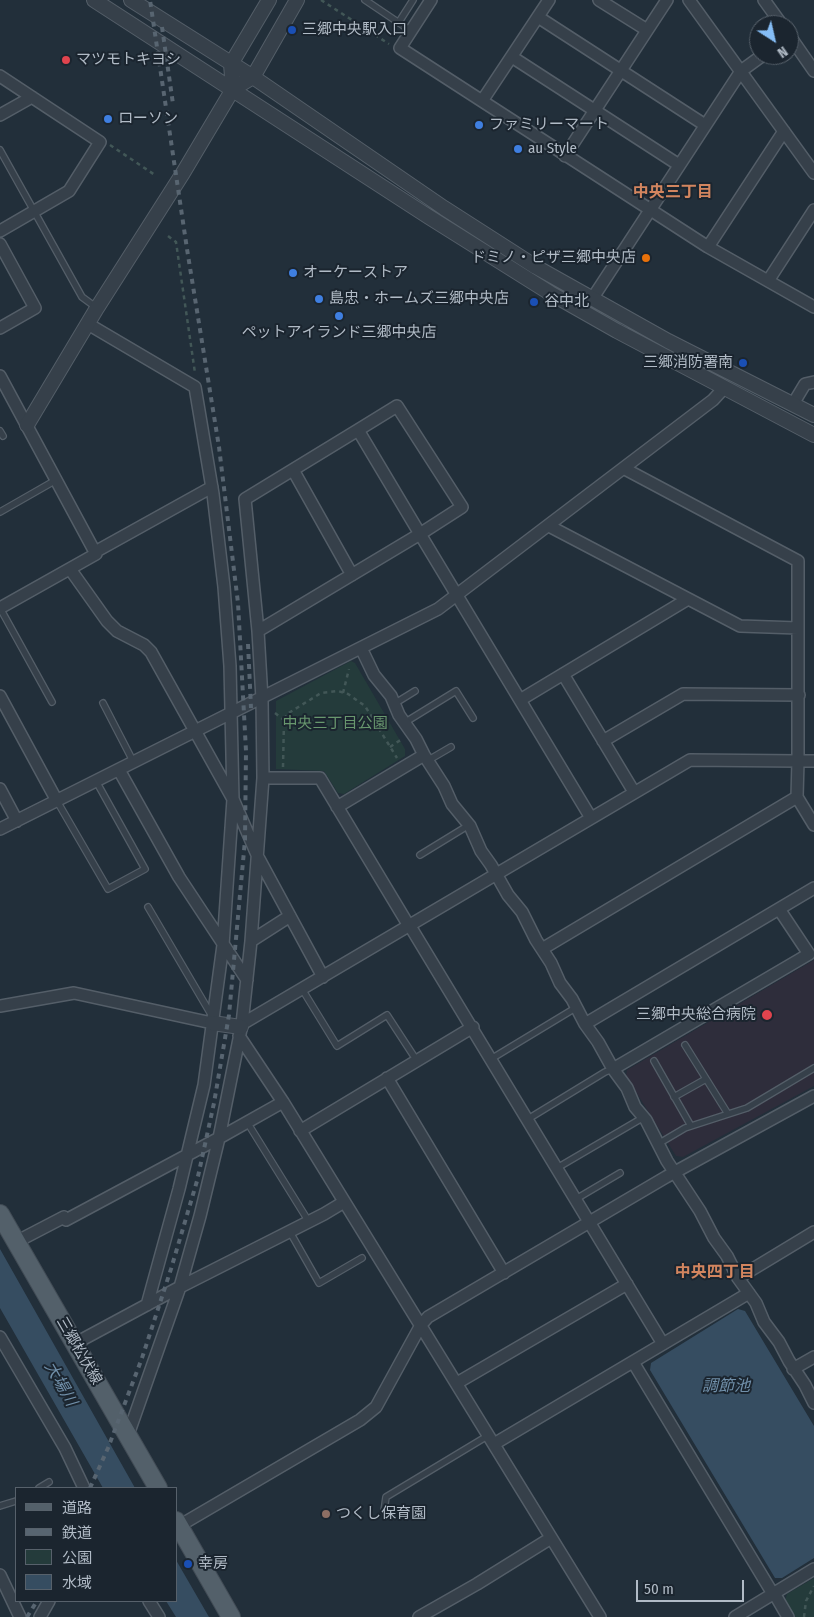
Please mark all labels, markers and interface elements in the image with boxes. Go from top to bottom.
north arrow [749,15,799,65]
place label: 三郷中央駅入口 [302,21,407,39]
marker: 三郷中央駅入口 [286,24,298,36]
text: N [774,43,791,61]
place label: マツモトキヨシ [76,51,181,69]
marker: マツモトキヨシ [60,54,72,66]
place label: ローソン [118,110,178,128]
marker: ローソン [102,113,114,125]
place label: ファミリーマート [489,116,609,134]
marker: ファミリーマート [473,119,485,131]
place label: au Style [528,140,577,158]
marker: au Style [512,143,524,155]
district label: 中央三丁目 [633,183,713,203]
place label: ドミノ・ピザ三郷中央店 [471,249,636,267]
marker: ドミノ・ピザ三郷中央店 [640,252,652,264]
place label: オーケーストア [303,264,408,282]
marker: オーケーストア [287,267,299,279]
place label: 島忠・ホームズ三郷中央店 [329,290,509,308]
marker: 島忠・ホームズ三郷中央店 [313,293,325,305]
place label: 谷中北 [544,293,589,311]
marker: 谷中北 [528,296,540,308]
marker: ペットアイランド三郷中央店 [333,310,345,322]
place label: ペットアイランド三郷中央店 [242,324,436,342]
place label: 三郷消防署南 [643,354,733,372]
marker: 三郷消防署南 [737,357,749,369]
park label: 中央三丁目公園 [283,715,387,733]
place label: 三郷中央総合病院 [636,1006,756,1024]
marker: 三郷中央総合病院 [760,1008,774,1022]
district label: 中央四丁目 [675,1263,755,1283]
street label: 三郷松伏線 [52,1314,106,1388]
water label: 大場川 [40,1358,80,1410]
water label: 調節池 [702,1377,750,1397]
legend [15,1487,178,1602]
text: 道路 [62,1499,92,1517]
place label: つくし保育園 [336,1505,426,1523]
marker: つくし保育園 [320,1508,332,1520]
text: 鉄道 [62,1524,92,1542]
text: 公園 [62,1549,92,1567]
place label: 幸房 [198,1555,228,1573]
marker: 幸房 [182,1558,194,1570]
scale bar [639,1570,746,1602]
text: 水域 [62,1574,92,1592]
text: 50 m [644,1580,674,1598]

